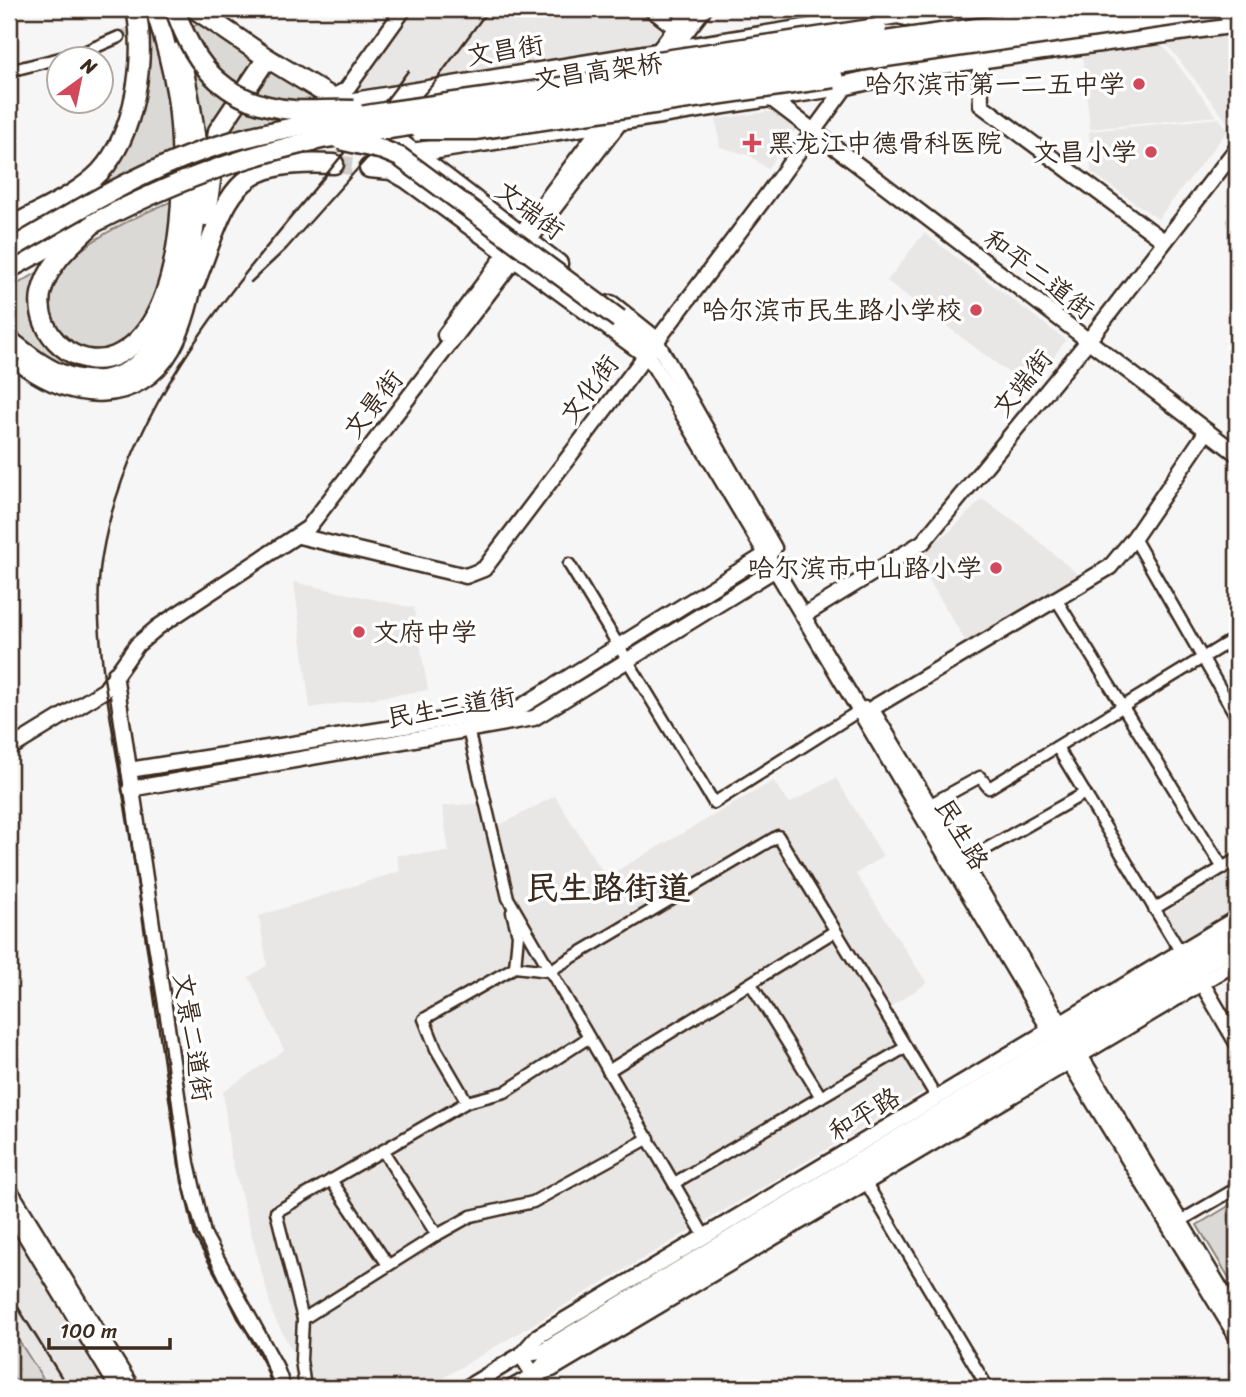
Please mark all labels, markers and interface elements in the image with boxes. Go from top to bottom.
street label: 文昌街 [463,21,547,79]
street label: 文昌高架桥 [530,39,666,103]
north arrow [46,46,116,116]
text: N [74,48,104,84]
place label: 哈尔滨市第一二五中学 [865,61,1125,107]
marker: 哈尔滨市第一二五中学 [1131,76,1147,92]
place label: 黑龙江中德骨科医院 [768,120,1002,166]
place label: 文昌小学 [1033,129,1137,175]
marker: 黑龙江中德骨科医院 [742,133,762,153]
marker: 文昌小学 [1143,144,1159,160]
street label: 文瑞街 [485,168,575,252]
street label: 和平二道街 [973,217,1105,331]
place label: 哈尔滨市民生路小学校 [702,287,962,333]
marker: 哈尔滨市民生路小学校 [968,302,984,318]
street label: 文端街 [980,338,1064,428]
street label: 文化街 [547,344,631,434]
street label: 文景街 [331,359,415,449]
place label: 哈尔滨市中山路小学 [748,545,982,591]
marker: 哈尔滨市中山路小学 [988,560,1004,576]
place label: 文府中学 [373,609,477,655]
marker: 文府中学 [351,624,367,640]
street label: 民生三道街 [383,673,519,741]
street label: 民生路 [922,789,1002,879]
district label: 民生路街道 [526,859,691,917]
street label: 文景二道街 [160,969,226,1105]
street label: 和平路 [819,1074,909,1154]
scale bar [49,1306,170,1350]
text: 100 m [60,1312,117,1350]

